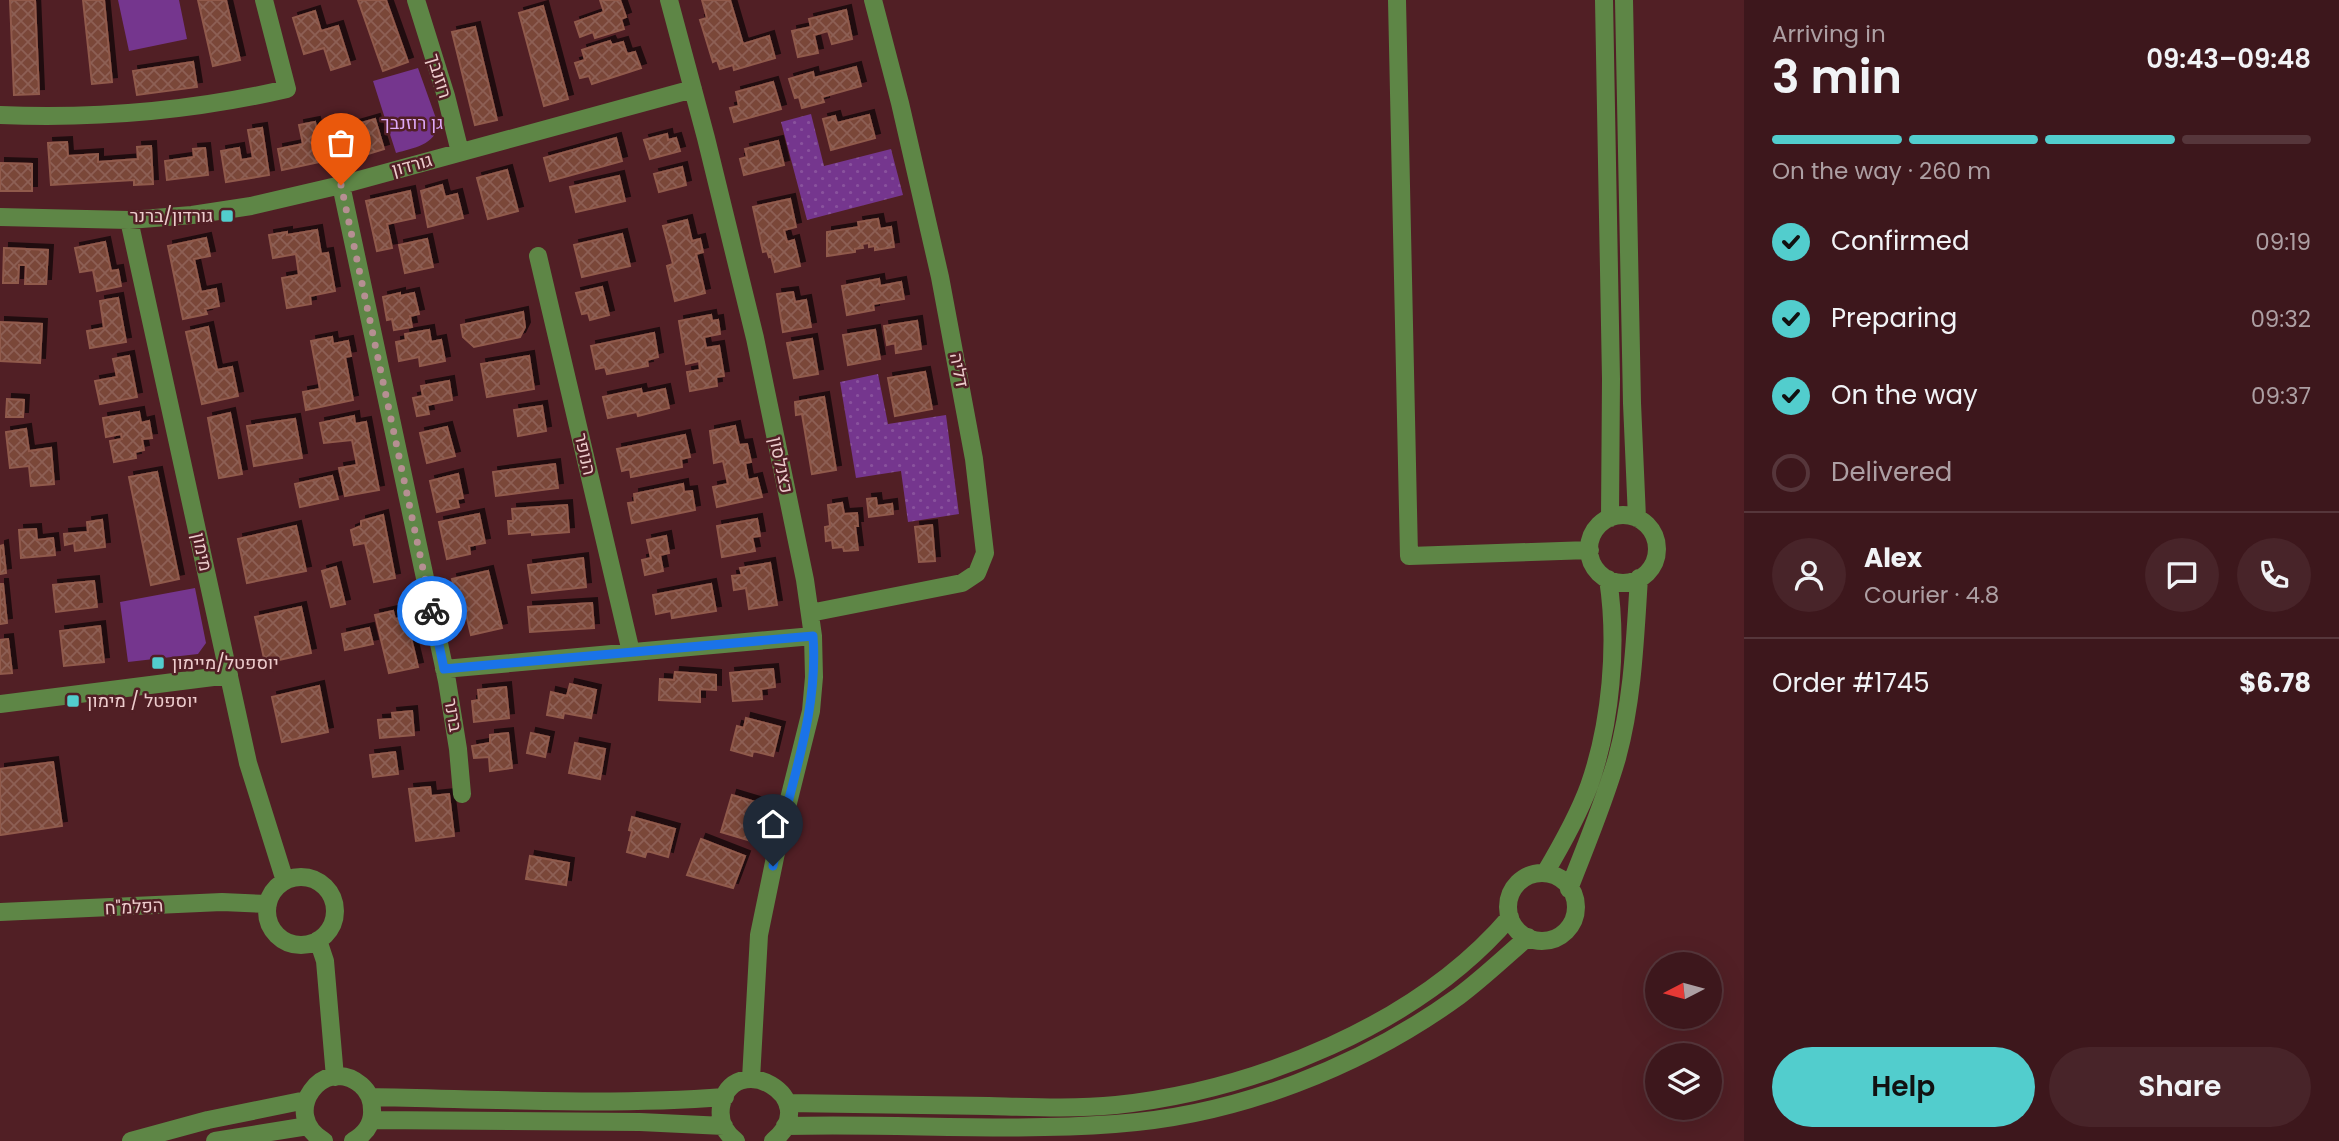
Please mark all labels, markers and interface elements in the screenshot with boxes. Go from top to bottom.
text: Arriving in [1772,18,1886,50]
text: 09:43–09:48 [2146,41,2311,77]
text: 3 min [1772,45,1902,109]
street label: רוזנבך [421,50,458,101]
park label: גן רוזנבך [381,110,443,135]
pin [311,113,371,185]
icon: bag [322,124,360,162]
street label: גורדון [389,147,435,182]
text: On the way · 260 m [1772,155,1991,187]
place label: גורדון/ברנר [130,203,213,228]
marker: גורדון/ברנר [219,208,235,224]
icon: check [1772,223,1810,261]
text: Confirmed [1831,223,1969,259]
text: 09:19 [2255,226,2311,258]
icon: check [1772,300,1810,338]
text: Preparing [1831,300,1957,336]
text: 09:32 [2250,303,2311,335]
street label: דליה [944,351,975,389]
icon: check [1772,377,1810,415]
text: On the way [1831,377,1978,413]
text: 09:37 [2251,380,2311,412]
street label: הנופר [569,430,602,477]
street label: כצנלסון [763,434,800,495]
text: Delivered [1831,454,1952,490]
street label: מימון [186,530,219,573]
button: person [1772,538,1846,612]
button: chat [2145,538,2219,612]
button: phone [2237,538,2311,612]
text: Alex [1864,540,1922,576]
courier [397,576,467,646]
text: Courier · 4.8 [1864,579,1999,611]
icon: bike [413,592,451,630]
place label: יוספטל/מיימון [172,650,279,675]
marker: יוספטל/מיימון [150,655,166,671]
text: Order #1745 [1772,665,1930,701]
text: $6.78 [2239,665,2311,701]
place label: יוספטל / מימון [87,688,198,713]
marker: יוספטל / מימון [65,693,81,709]
street label: ברנר [438,696,469,734]
pin [743,794,803,866]
icon: home [754,805,792,843]
street label: הפלמ"ח [104,892,164,921]
north arrow [1645,952,1722,1029]
map controls [1645,952,1722,1120]
button: layers [1645,1043,1722,1120]
button: Help [1772,1047,2035,1127]
button: Share [2049,1047,2311,1127]

